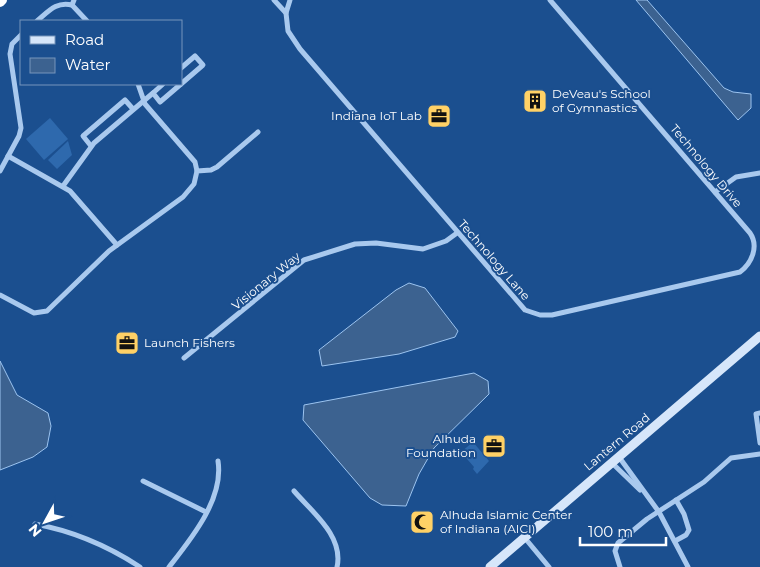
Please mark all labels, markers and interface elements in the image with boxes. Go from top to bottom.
legend [20,20,182,85]
text: Road [65,30,104,49]
text: Water [65,55,111,74]
place label: DeVeau's School of Gymnastics [552,86,651,115]
building icon: DeVeau's School of Gymnastics [522,88,548,114]
office icon: Indiana IoT Lab [426,103,452,129]
place label: Indiana IoT Lab [331,108,422,123]
street label: Technology Drive [667,121,746,210]
street label: Technology Lane [455,216,533,303]
street label: Visionary Way [228,248,303,313]
office icon: Launch Fishers [114,330,140,356]
place label: Launch Fishers [144,335,235,350]
street label: Lantern Road [581,410,653,474]
place label: Alhuda Foundation [406,431,476,460]
office icon: Alhuda Foundation [481,433,507,459]
north arrow [20,497,70,547]
place label: Alhuda Islamic Center of Indiana (AICI) [440,507,573,536]
mosque icon: Alhuda Islamic Center of Indiana (AICI) [409,509,435,535]
scale bar [580,514,666,546]
text: N [25,520,46,540]
text: 100 m [588,522,633,541]

